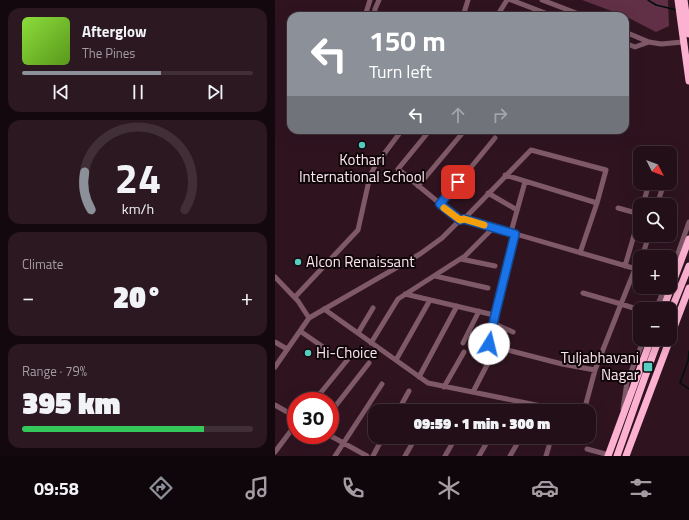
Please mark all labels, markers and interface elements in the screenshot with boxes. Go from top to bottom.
text: 150 m [369,19,446,62]
text: Afterglow [82,20,147,43]
icon: left [303,28,355,80]
text: The Pines [82,43,135,63]
text: Turn left [369,58,432,85]
icon: previous [50,81,72,103]
icon: pause [127,81,149,103]
icon: next [204,81,226,103]
icon: left [405,104,427,126]
icon: ahead [447,104,469,126]
icon: right [489,104,511,126]
marker: Kothari International School [357,140,367,150]
text: 24 [114,146,161,209]
north arrow [633,146,677,190]
map controls [633,146,677,346]
place label: Kothari International School [299,148,425,188]
pin [441,165,475,199]
icon: arrive [447,171,469,193]
text: km/h [121,198,154,220]
button: search [633,198,677,242]
place label: Alcon Renaissant [306,250,415,273]
button: + [633,250,677,294]
text: Climate [22,254,63,274]
marker: Alcon Renaissant [293,257,303,267]
text: 20° [113,274,162,320]
text: − [22,280,34,314]
text: + [241,280,253,314]
button: − [633,302,677,346]
position arrow [468,323,510,365]
place label: Hi-Choice [316,341,377,364]
place label: Tuljabhavani Nagar [561,346,639,386]
marker: Hi-Choice [303,348,313,358]
text: Range · 79% [22,361,87,381]
marker: Tuljabhavani Nagar [642,361,654,373]
text: 395 km [22,380,120,426]
speed limit sign: 30 [287,392,339,444]
text: 09:59 · 1 min · 300 m [414,412,550,435]
icon: directions [147,474,175,502]
icon: music [243,474,271,502]
icon: phone [339,474,367,502]
icon: climate [435,474,463,502]
icon: car [531,474,559,502]
icon: filters [627,474,655,502]
text: 09:58 [34,475,79,502]

